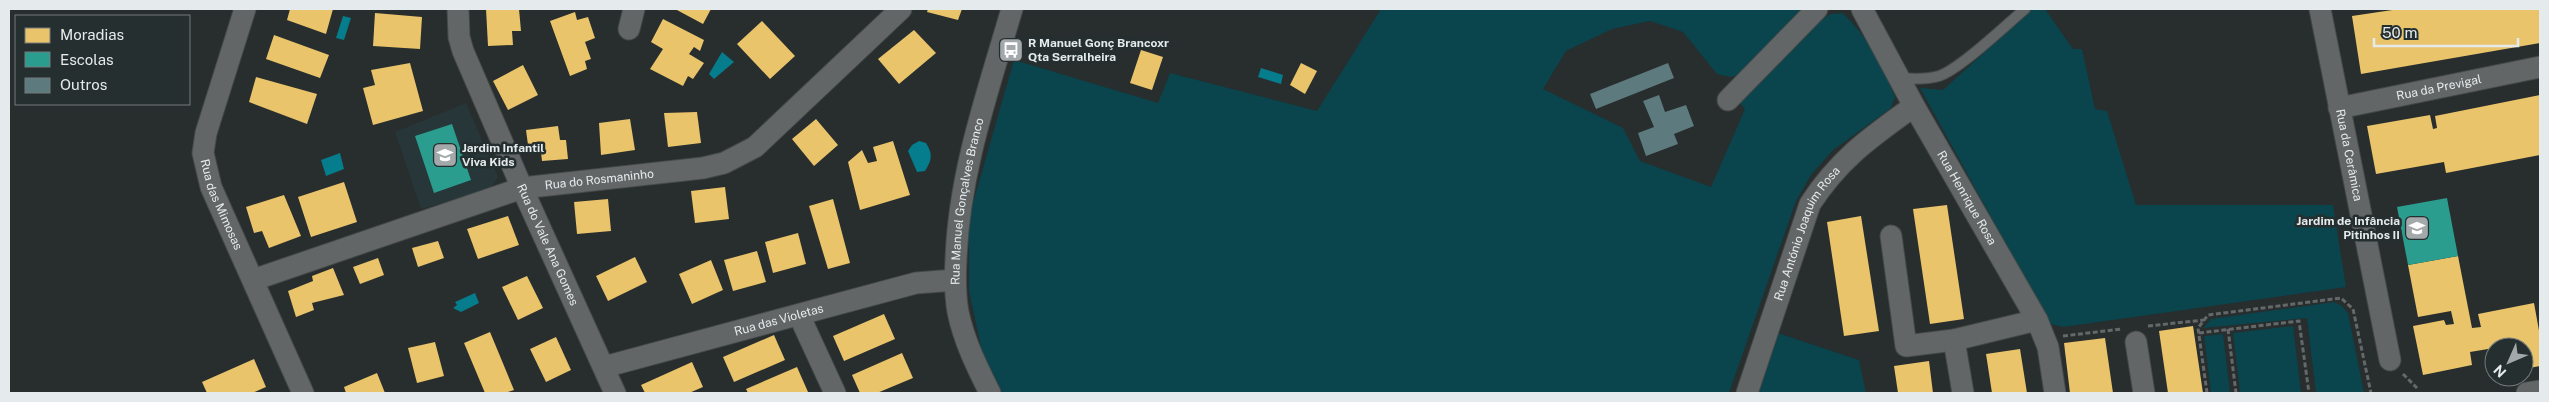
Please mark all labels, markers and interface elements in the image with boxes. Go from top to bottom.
legend [15,15,190,105]
scale bar [2374,15,2518,47]
text: 50 m [2382,24,2417,41]
text: Moradias [60,26,124,43]
place label: R Manuel Gonç Brancoxr Qta Serralheira [1028,36,1169,64]
bus stop icon: R Manuel Gonç Brancoxr Qta Serralheira [998,37,1024,63]
text: Escolas [60,51,114,68]
street label: Rua da Previgal [2395,72,2483,103]
text: Outros [60,76,107,93]
street label: Rua da Cerâmica [2333,108,2365,202]
street label: Rua Manuel Gonçalves Branco [948,116,987,285]
place label: Jardim Infantil Viva Kids [462,141,544,169]
school or university icon: Jardim Infantil Viva Kids [432,142,458,168]
street label: Rua Henrique Rosa [1934,148,1999,247]
street label: Rua das Mimosas [198,158,245,252]
street label: Rua António Joaquim Rosa [1771,164,1843,303]
street label: Rua do Rosmaninho [544,166,655,192]
street label: Rua do Vale Ana Gomes [514,182,581,308]
place label: Jardim de Infância Pitinhos II [2297,214,2400,242]
school or university icon: Jardim de Infância Pitinhos II [2404,215,2430,241]
street label: Rua das Violetas [733,301,825,339]
north arrow [2484,337,2534,387]
text: N [2490,362,2509,381]

